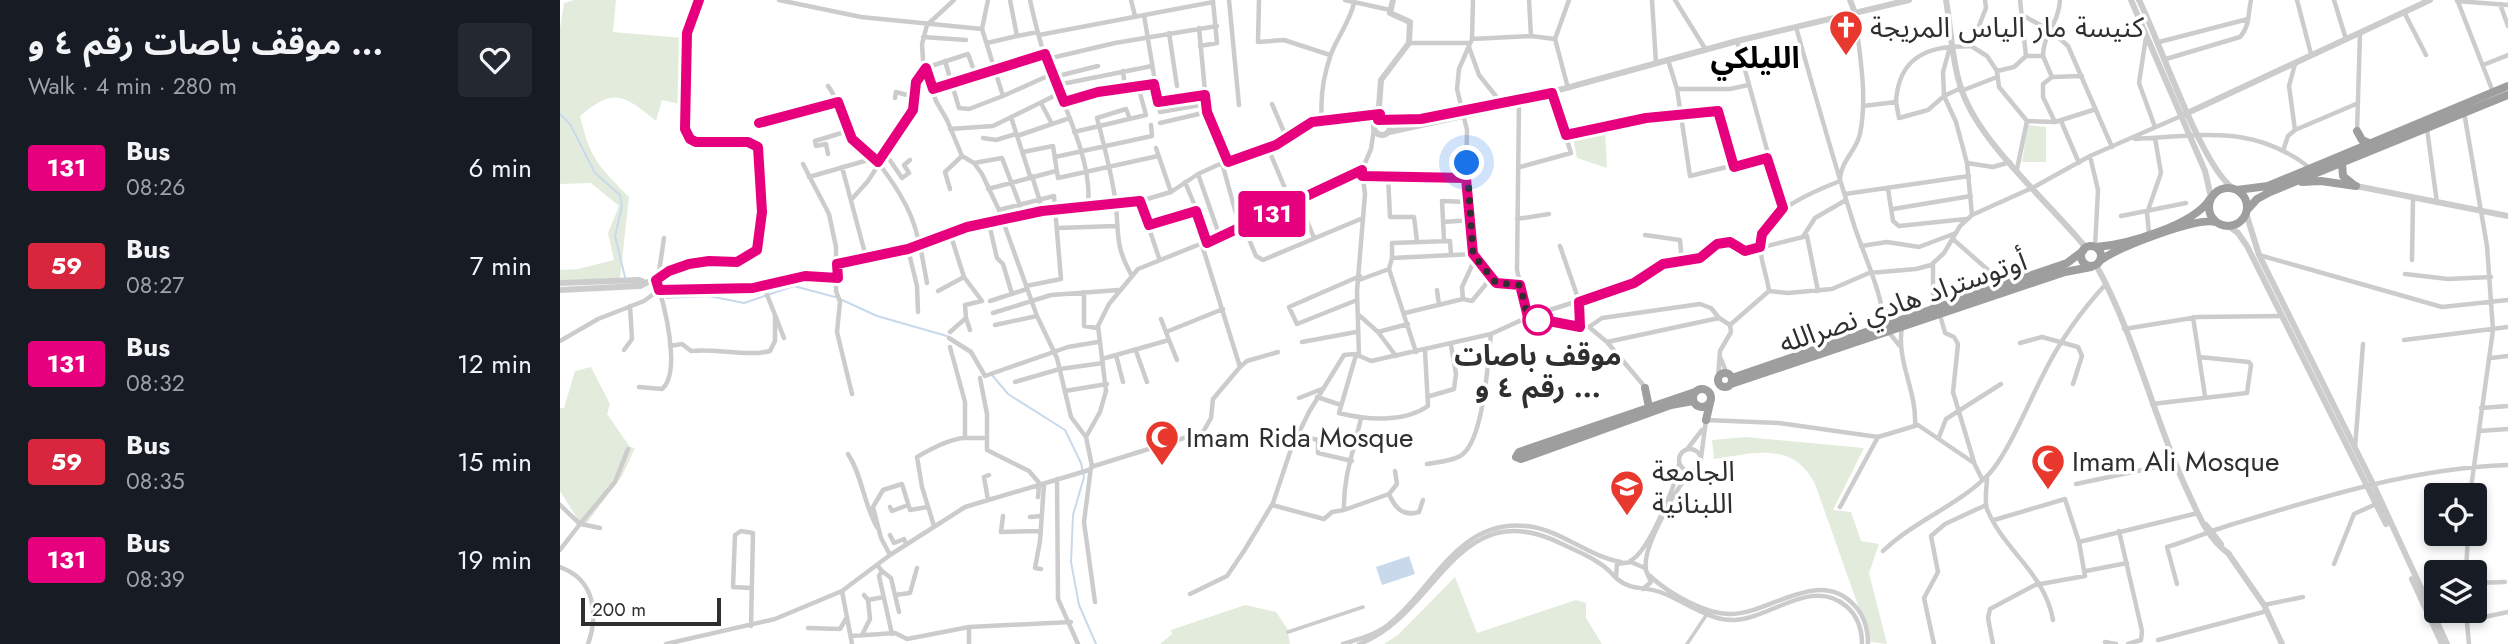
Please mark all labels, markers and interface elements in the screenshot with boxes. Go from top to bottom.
place label: كنيسة مار الياس المريجة [1870,7,2144,48]
church icon: كنيسة مار الياس المريجة [1827,8,1865,57]
text: موقف باصات رقم ٤ و ... [28,19,383,66]
button: heart [458,23,532,97]
district label: الليلكي [1710,36,1800,81]
text: Walk · 4 min · 280 m [28,69,237,103]
text: Bus [126,132,170,170]
your location [1449,145,1484,180]
text: 6 min [469,149,532,187]
text: 131 [47,150,86,185]
text: 08:26 [126,170,186,204]
line badge: 131 [1232,191,1312,237]
text: 131 [1252,196,1292,231]
text: Bus [126,230,170,268]
street label: أوتوستراد هادي نصرالله [1774,240,2033,364]
text: 7 min [470,247,532,285]
text: 59 [51,248,82,283]
text: 08:27 [126,268,184,302]
marker: موقف باصات رقم ٤ و ... [1523,305,1553,335]
text: Bus [126,328,170,366]
place label: موقف باصات رقم ٤ و ... [1454,335,1622,409]
text: 12 min [457,345,532,383]
text: 131 [47,346,86,381]
text: 08:32 [126,366,185,400]
place label: Imam Rida Mosque [1186,417,1414,458]
mosque icon: Imam Rida Mosque [1143,418,1181,467]
text: Bus [126,426,170,464]
place label: Imam Ali Mosque [2072,441,2279,482]
mosque icon: Imam Ali Mosque [2029,442,2067,491]
text: 15 min [457,443,532,481]
text: 59 [51,444,82,479]
place label: الجامعة اللبنانية [1652,451,1735,524]
text: 08:35 [126,464,185,498]
school or university icon: الجامعة اللبنانية [1608,468,1646,517]
map controls [2424,483,2487,623]
button: locate [2424,483,2487,546]
text: Bus [126,524,170,562]
text: 19 min [457,541,532,579]
text: 131 [47,542,86,577]
button: layers [2424,560,2487,623]
text: 08:39 [126,562,185,596]
scale bar [581,595,721,627]
text: 200 m [592,596,646,623]

